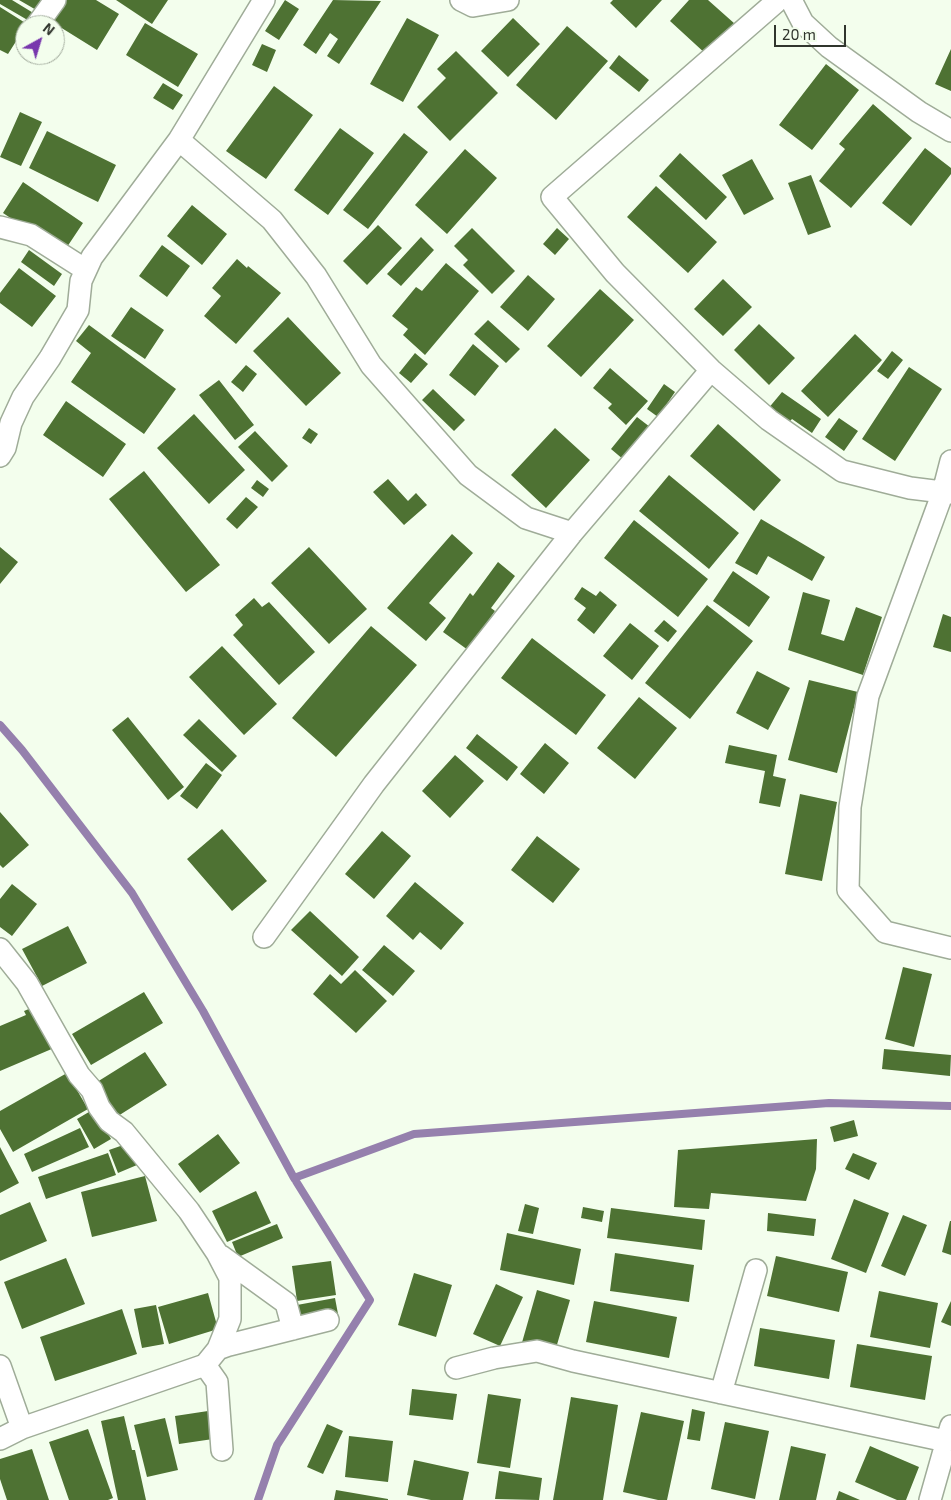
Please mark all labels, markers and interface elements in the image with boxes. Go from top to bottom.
north arrow [15,15,65,65]
scale bar [776,15,848,47]
text: N [40,19,58,39]
text: 20 m [782,25,816,43]

